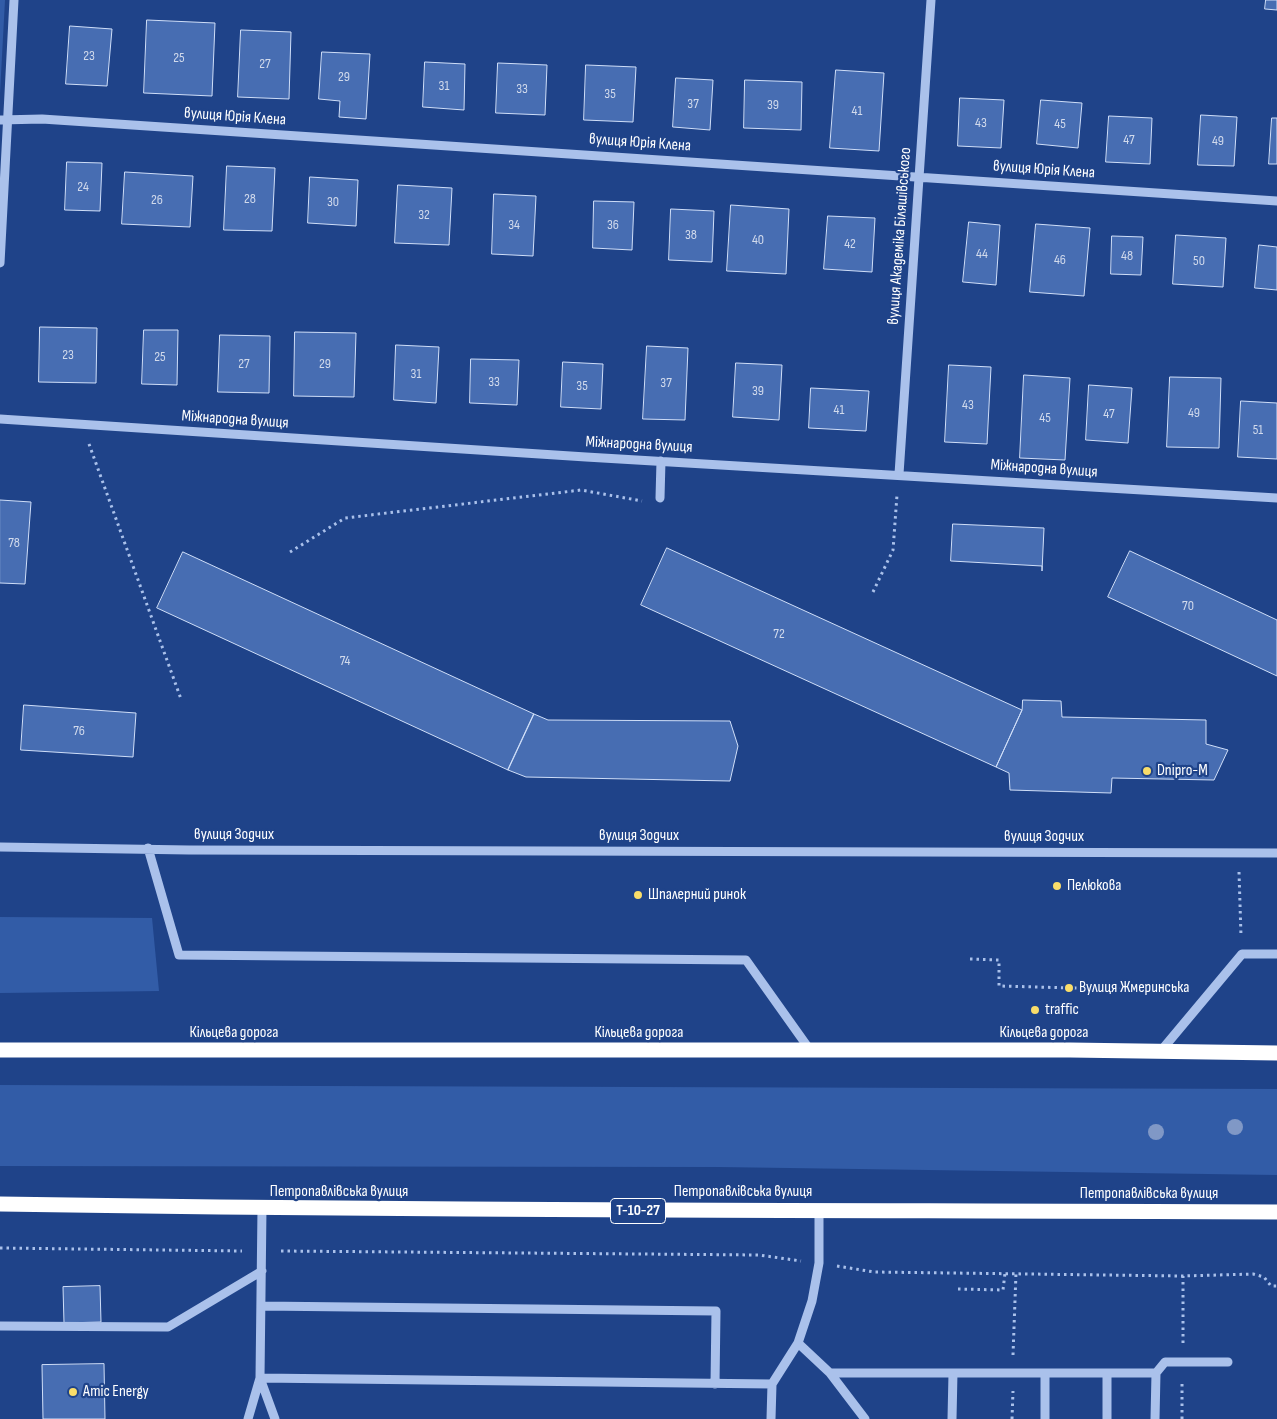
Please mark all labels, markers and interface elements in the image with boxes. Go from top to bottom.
house number: 23 [83,48,95,64]
house number: 25 [173,50,185,66]
house number: 27 [259,56,271,72]
house number: 29 [338,69,350,85]
house number: 31 [439,78,449,94]
house number: 33 [516,81,528,97]
house number: 35 [604,86,616,102]
house number: 37 [687,96,699,112]
house number: 39 [767,97,779,113]
house number: 41 [852,103,862,119]
street label: вулиця Юрія Клена [183,104,287,130]
house number: 43 [975,115,987,131]
house number: 45 [1054,116,1066,132]
street label: вулиця Юрія Клена [588,130,692,156]
house number: 47 [1123,132,1135,148]
house number: 49 [1212,133,1224,149]
street label: вулиця Академіка Біляшівського [884,147,916,325]
street label: вулиця Юрія Клена [992,157,1096,183]
house number: 24 [77,179,89,195]
house number: 28 [244,191,256,207]
house number: 26 [151,192,163,208]
house number: 30 [327,194,339,210]
house number: 32 [418,207,430,223]
house number: 34 [508,217,520,233]
house number: 36 [607,217,619,233]
house number: 38 [685,227,697,243]
house number: 40 [752,232,764,248]
house number: 42 [844,236,856,252]
house number: 44 [976,246,988,262]
house number: 48 [1121,248,1133,264]
house number: 46 [1054,252,1066,268]
house number: 50 [1193,253,1205,269]
house number: 23 [62,347,74,363]
house number: 25 [154,349,166,365]
house number: 27 [238,356,250,372]
house number: 29 [319,356,331,372]
house number: 31 [411,366,421,382]
house number: 33 [488,374,500,390]
house number: 37 [660,375,672,391]
house number: 35 [576,378,588,394]
house number: 39 [752,383,764,399]
house number: 43 [962,397,974,413]
house number: 41 [834,402,844,418]
house number: 49 [1188,405,1200,421]
house number: 47 [1103,406,1115,422]
street label: Міжнародна вулиця [181,407,289,433]
house number: 45 [1039,410,1051,426]
house number: 51 [1253,422,1263,438]
street label: Міжнародна вулиця [585,433,693,457]
street label: Міжнародна вулиця [990,456,1098,482]
house number: 78 [8,535,20,551]
house number: 70 [1182,598,1194,614]
house number: 72 [773,626,785,642]
house number: 74 [340,653,350,669]
house number: 76 [73,723,85,739]
place label: Dnipro-M [1157,761,1208,781]
marker: Dnipro-M [1141,765,1153,777]
street label: вулиця Зодчих [194,825,274,845]
street label: вулиця Зодчих [599,826,679,846]
street label: вулиця Зодчих [1004,827,1084,847]
place label: Пелюкова [1067,876,1122,896]
marker: Пелюкова [1051,880,1063,892]
place label: Шпалерний ринок [648,885,746,905]
marker: Шпалерний ринок [632,889,644,901]
place label: Вулиця Жмеринська [1079,978,1189,998]
marker: Вулиця Жмеринська [1063,982,1075,994]
place label: traffic [1045,1000,1079,1020]
marker: traffic [1029,1004,1041,1016]
street label: Кільцева дорога [190,1023,278,1043]
street label: Кільцева дорога [595,1023,683,1043]
street label: Кільцева дорога [1000,1023,1088,1043]
street label: Петропавлівська вулиця [270,1182,408,1202]
street label: Петропавлівська вулиця [674,1182,812,1202]
street label: Петропавлівська вулиця [1080,1184,1218,1204]
road number: Т-10-27 [610,1198,666,1224]
place label: Amic Energy [83,1382,149,1402]
marker: Amic Energy [67,1386,79,1398]

